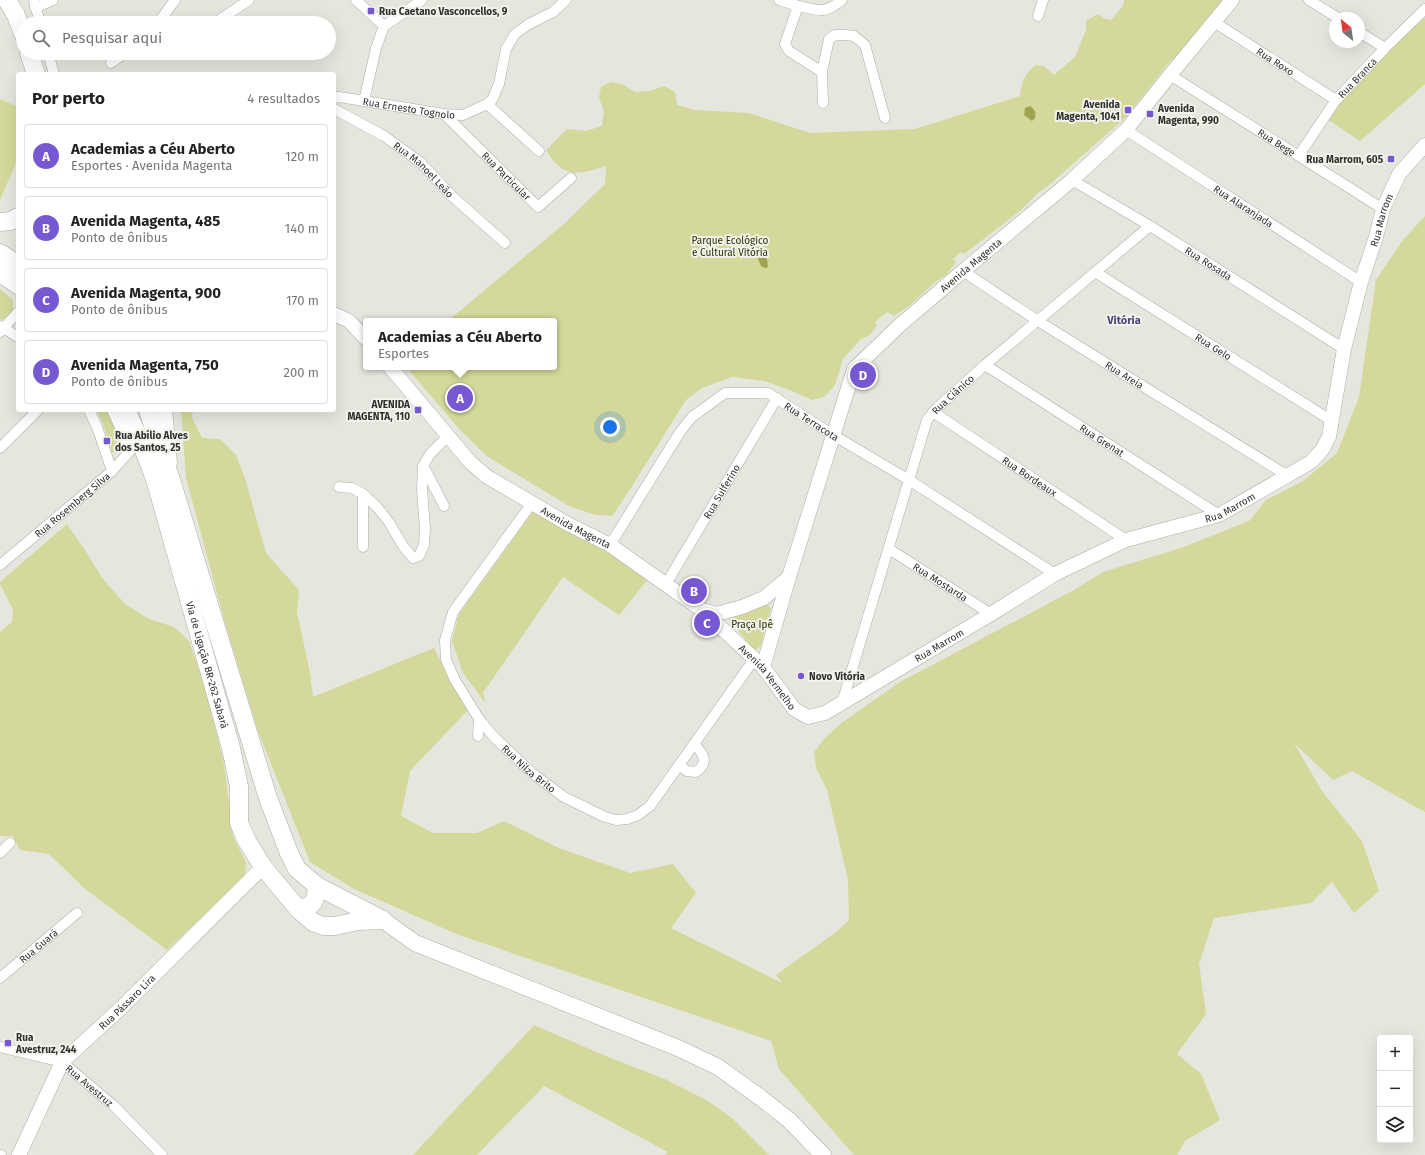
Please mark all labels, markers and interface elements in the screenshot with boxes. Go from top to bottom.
marker: Rua Caetano Vasconcellos, 9 [366,6,376,16]
place label: Rua Caetano Vasconcellos, 9 [379,6,508,18]
north arrow [1329,12,1365,48]
search box [16,16,336,60]
icon: search [30,27,52,49]
text: Pesquisar aqui [62,29,162,47]
street label: Rua Roxo [1254,46,1296,79]
street label: Rua Branca [1336,56,1380,101]
text: Por perto [32,88,105,109]
text: 4 resultados [247,91,320,106]
street label: Rua Ernesto Tognolo [362,96,456,122]
place label: Avenida Magenta, 1041 [1056,99,1121,123]
place label: Avenida Magenta, 990 [1157,103,1219,127]
marker: Avenida Magenta, 1041 [1123,105,1133,115]
marker: Avenida Magenta, 990 [1145,109,1155,119]
street label: Rua Bege [1255,127,1297,159]
text: Academias a Céu Aberto [71,140,235,158]
street label: Rua Manoel Leão [391,140,456,201]
text: A [42,149,50,164]
text: 120 m [285,149,319,164]
street label: Rua Particular [479,150,533,203]
place label: Rua Marrom, 605 [1306,154,1384,166]
marker: Rua Marrom, 605 [1386,154,1396,164]
text: Esportes · Avenida Magenta [71,158,232,173]
street label: Rua Alaranjada [1211,183,1275,231]
street label: Rua Marrom [1368,192,1396,248]
text: Avenida Magenta, 485 [71,212,220,230]
text: B [42,221,50,236]
text: 140 m [285,221,319,236]
text: Ponto de ônibus [71,230,167,245]
park label: Parque Ecológico e Cultural Vitória [692,235,769,259]
street label: Avenida Magenta [938,236,1005,295]
street label: Rua Rosada [1182,245,1234,283]
text: Avenida Magenta, 900 [71,284,221,302]
text: C [42,293,50,308]
text: 170 m [286,293,319,308]
text: Ponto de ônibus [71,302,167,317]
district label: Vitória [1106,314,1141,327]
popup [363,318,557,370]
text: Academias a Céu Aberto [378,328,542,346]
street label: Rua Gelo [1193,332,1233,363]
text: Esportes [378,346,429,361]
text: Avenida Magenta, 750 [71,356,219,374]
street label: Rua Areia [1103,359,1145,392]
pin: D [850,360,876,390]
text: D [42,365,50,380]
text: 200 m [283,365,319,380]
street label: Rua Ciânico [930,373,977,417]
text: Ponto de ônibus [71,374,167,389]
pin: A [447,383,473,413]
place label: AVENIDA MAGENTA, 110 [347,399,411,423]
street label: Rua Terracota [782,400,841,444]
marker: AVENIDA MAGENTA, 110 [413,405,423,415]
your location [600,417,620,437]
street label: Rua Grenat [1077,422,1126,460]
place label: Rua Abílio Alves dos Santos, 25 [115,429,188,454]
marker: Rua Abílio Alves dos Santos, 25 [102,436,112,446]
street label: Rua Bordeaux [1000,455,1059,499]
street label: Rua Sulferino [701,462,743,521]
street label: Rua Rosemberg Silva [32,470,113,540]
street label: Rua Marrom [1204,490,1258,526]
street label: Avenida Magenta [538,505,612,551]
street label: Rua Mostarda [910,561,969,604]
pin: B [681,576,707,606]
street label: Via de Ligação BR-262 Sabará [183,600,230,730]
pin: C [694,608,720,638]
park label: Praça Ipê [731,619,773,631]
street label: Rua Marrom [913,627,966,665]
street label: Avenida Vermelho [736,642,798,713]
place label: Novo Vitória [809,670,866,683]
marker: Novo Vitória [796,671,806,681]
street label: Rua Nilza Brito [499,743,558,796]
street label: Rua Guará [17,927,61,966]
street label: Rua Pássaro Lira [97,972,158,1032]
place label: Rua Avestruz, 244 [15,1032,77,1056]
map controls [1377,1035,1413,1143]
button: + [1377,1035,1413,1071]
marker: Rua Avestruz, 244 [3,1038,13,1048]
street label: Rua Avestruz [63,1063,116,1110]
button: − [1377,1071,1413,1107]
button: layers [1377,1107,1413,1143]

